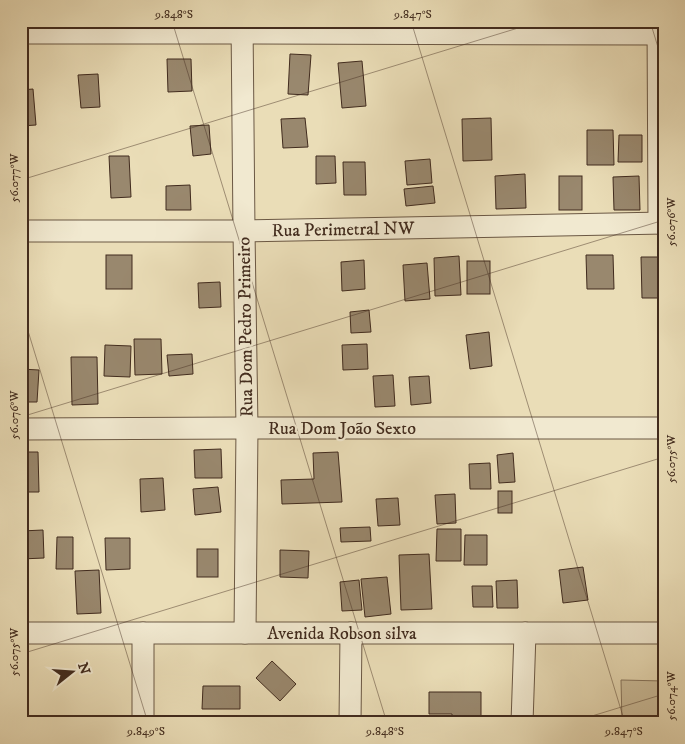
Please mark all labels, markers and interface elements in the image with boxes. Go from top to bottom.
text: 9.848°S [154,7,193,22]
text: 9.847°S [393,7,432,22]
text: 56.077°W [7,153,22,202]
text: 56.076°W [664,197,679,246]
street label: Rua Perimetral NW [271,218,415,242]
street label: Rua Dom Pedro Primeiro [233,236,259,417]
text: 56.076°W [7,390,22,439]
street label: Rua Dom João Sexto [268,418,416,440]
text: 56.075°W [664,434,679,483]
street label: Avenida Robson silva [267,623,417,645]
text: 56.075°W [7,627,22,676]
north arrow [48,646,98,696]
text: N [73,660,94,677]
text: 56.074°W [664,670,679,721]
text: 9.849°S [126,724,165,739]
text: 9.848°S [365,724,404,739]
text: 9.847°S [604,724,643,739]

